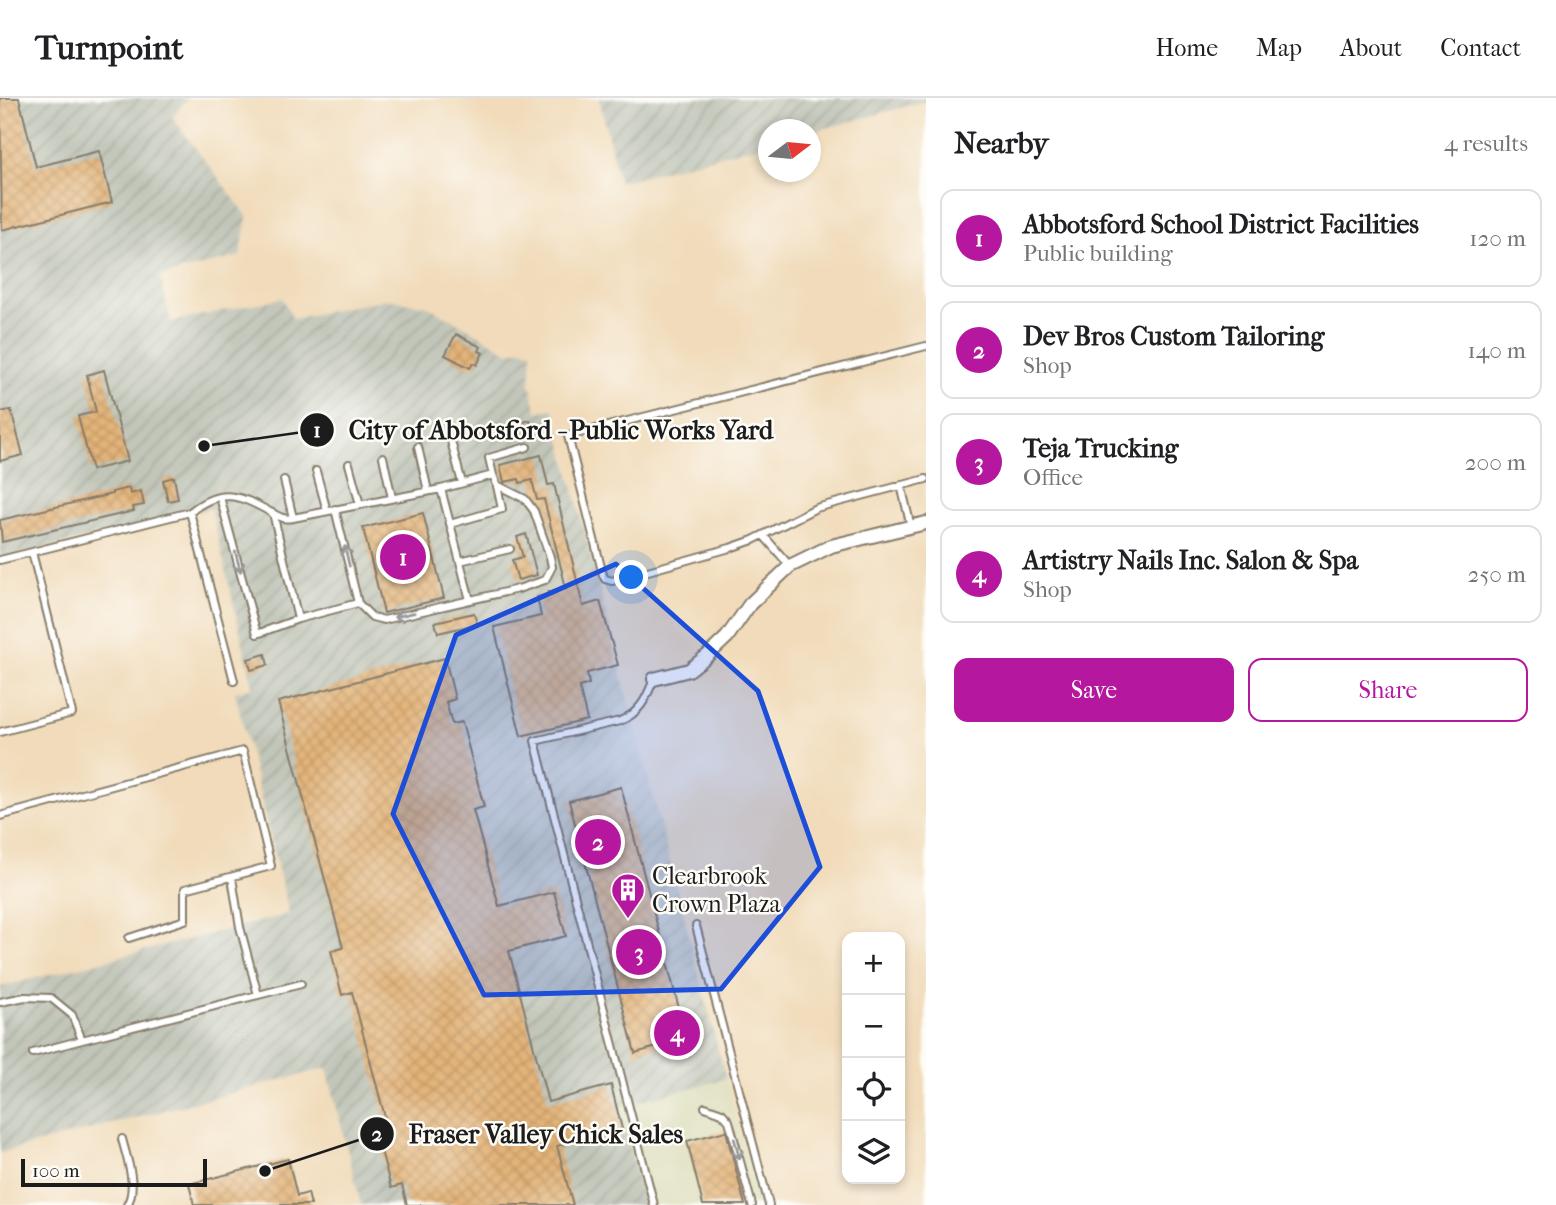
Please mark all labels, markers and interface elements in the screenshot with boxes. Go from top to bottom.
text: Turnpoint [35,29,183,68]
text: Home [1156,34,1218,62]
text: Map [1256,34,1302,62]
text: About [1340,34,1402,62]
text: Contact [1440,34,1521,62]
north arrow [758,119,821,182]
text: Nearby [954,126,1049,161]
text: 4 results [1444,130,1528,157]
text: Abbotsford School District Facilities [1023,209,1419,240]
text: 1 [975,225,983,252]
text: 120 m [1469,225,1526,252]
text: Public building [1023,240,1173,267]
text: Dev Bros Custom Tailoring [1023,321,1324,352]
text: 2 [973,337,985,364]
text: 140 m [1467,337,1526,364]
text: Shop [1023,352,1072,379]
callout: City of Abbotsford - Public Works Yard [299,406,787,453]
text: City of Abbotsford - Public Works Yard [349,415,774,446]
text: 1 [313,418,321,442]
text: Teja Trucking [1023,433,1178,464]
text: 3 [974,449,984,476]
text: 200 m [1465,449,1526,476]
text: Office [1023,464,1083,491]
pin: 1 [380,531,426,583]
one-way arrow [340,545,353,568]
text: Artistry Nails Inc. Salon & Spa [1023,545,1358,576]
one-way arrow [232,551,245,573]
your location [614,560,648,594]
text: 4 [972,561,986,588]
text: 250 m [1468,561,1526,588]
text: Shop [1023,576,1072,603]
one-way arrow [393,609,416,622]
button: Save [954,658,1234,722]
button: Share [1248,658,1528,722]
pin: 2 [575,816,621,868]
place label: Clearbrook Crown Plaza [652,862,782,918]
building icon: Clearbrook Crown Plaza [609,871,647,920]
pin: 3 [616,926,662,978]
map controls [842,932,905,1184]
button: + [842,932,905,995]
button: − [842,995,905,1058]
pin: 4 [654,1007,700,1059]
button: locate [842,1058,905,1121]
callout: Fraser Valley Chick Sales [359,1110,697,1157]
text: Fraser Valley Chick Sales [408,1119,684,1150]
button: layers [842,1121,905,1184]
text: 2 [372,1122,383,1146]
one-way arrow [731,1137,744,1160]
scale bar [21,1156,206,1188]
text: 100 m [32,1160,80,1182]

